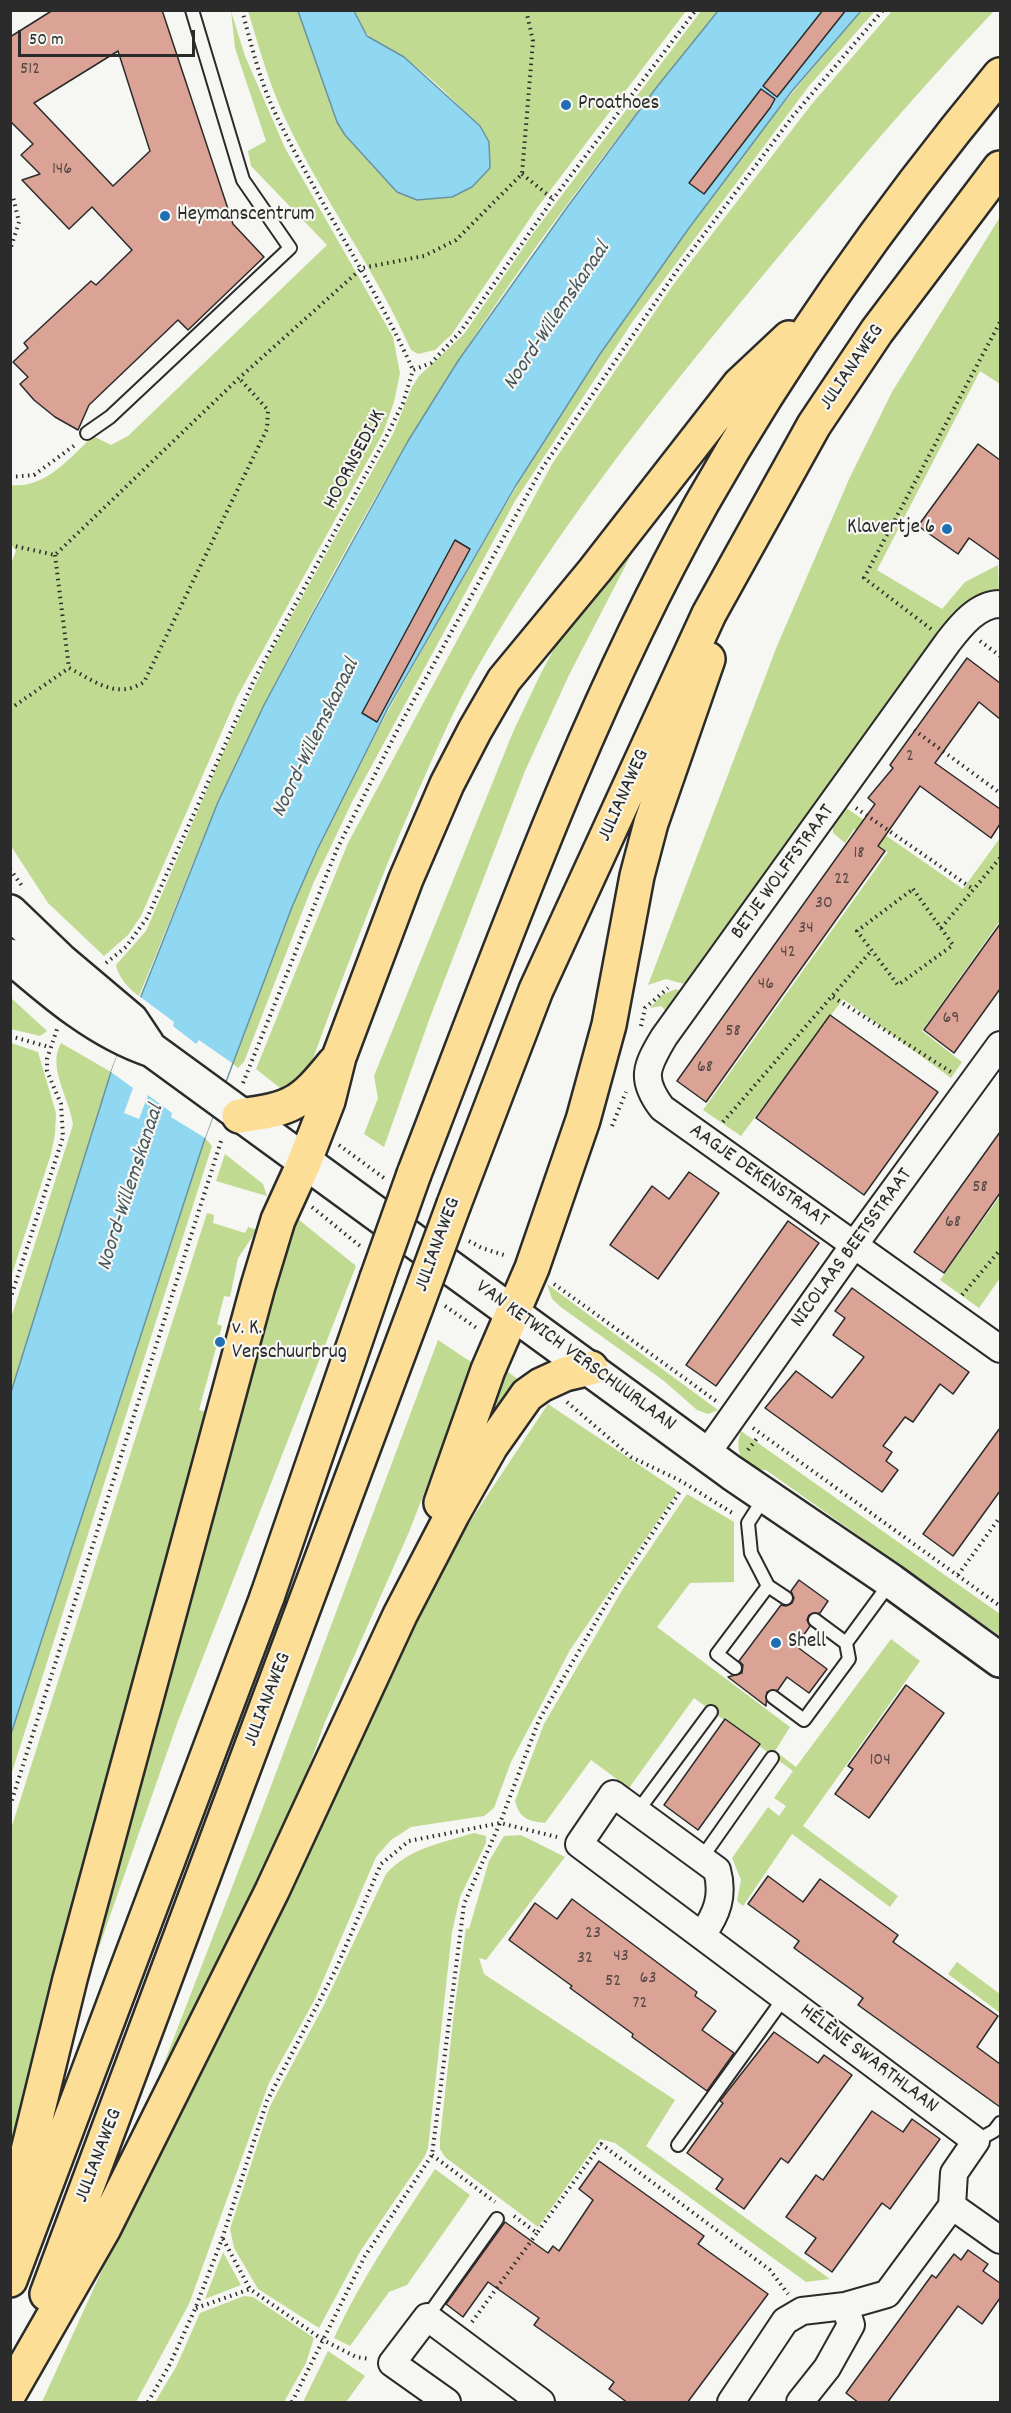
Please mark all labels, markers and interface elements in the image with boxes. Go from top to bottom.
scale bar [21,18,198,56]
text: 50 m [29,28,64,53]
house number: 512 [20,60,40,82]
place label: Proathoes [578,92,659,118]
marker: Proathoes [559,98,573,112]
house number: 146 [52,160,72,182]
place label: Heymanscentrum [177,203,315,229]
marker: Heymanscentrum [158,209,172,223]
water label: Noord-Willemskanaal [499,238,617,396]
street label: JULIANAWEG [815,320,891,416]
street label: HOORNSEDIJK [319,406,393,514]
place label: Klavertje 6 [847,516,935,542]
marker: Klavertje 6 [940,522,954,536]
water label: Noord-Willemskanaal [267,655,367,823]
street label: JULIANAWEG [593,746,657,846]
house number: 2 [906,747,914,769]
street label: BETJE WOLFFSTRAAT [727,801,841,945]
house number: 18 [853,844,865,866]
house number: 22 [834,870,850,892]
house number: 30 [815,894,833,916]
house number: 34 [798,919,814,941]
house number: 42 [780,943,796,965]
house number: 46 [758,975,774,997]
house number: 69 [942,1009,960,1031]
house number: 58 [725,1022,741,1044]
house number: 68 [697,1058,713,1080]
water label: Noord-Willemskanaal [93,1102,171,1274]
street label: AAGJE DEKENSTRAAT [683,1119,833,1235]
street label: NICOLAAS BEETSSTRAAT [787,1164,919,1334]
house number: 58 [972,1178,988,1200]
street label: JULIANAWEG [410,1194,468,1296]
house number: 68 [945,1213,961,1235]
street label: VAN KETWICH VERSCHUURLAAN [470,1276,680,1438]
place label: v. K. Verschuurbrug [232,1317,347,1367]
marker: v. K. Verschuurbrug [213,1335,227,1349]
place label: Shell [788,1630,826,1656]
marker: Shell [769,1636,783,1650]
street label: JULIANAWEG [240,1650,298,1750]
house number: 104 [869,1751,891,1773]
house number: 23 [585,1924,601,1946]
house number: 43 [613,1947,629,1969]
house number: 32 [577,1949,593,1971]
house number: 63 [640,1969,656,1991]
house number: 52 [605,1972,621,1994]
house number: 72 [633,1994,647,2016]
street label: HÉLÈNE SWARTHLAAN [794,2000,942,2120]
street label: JULIANAWEG [71,2106,129,2206]

